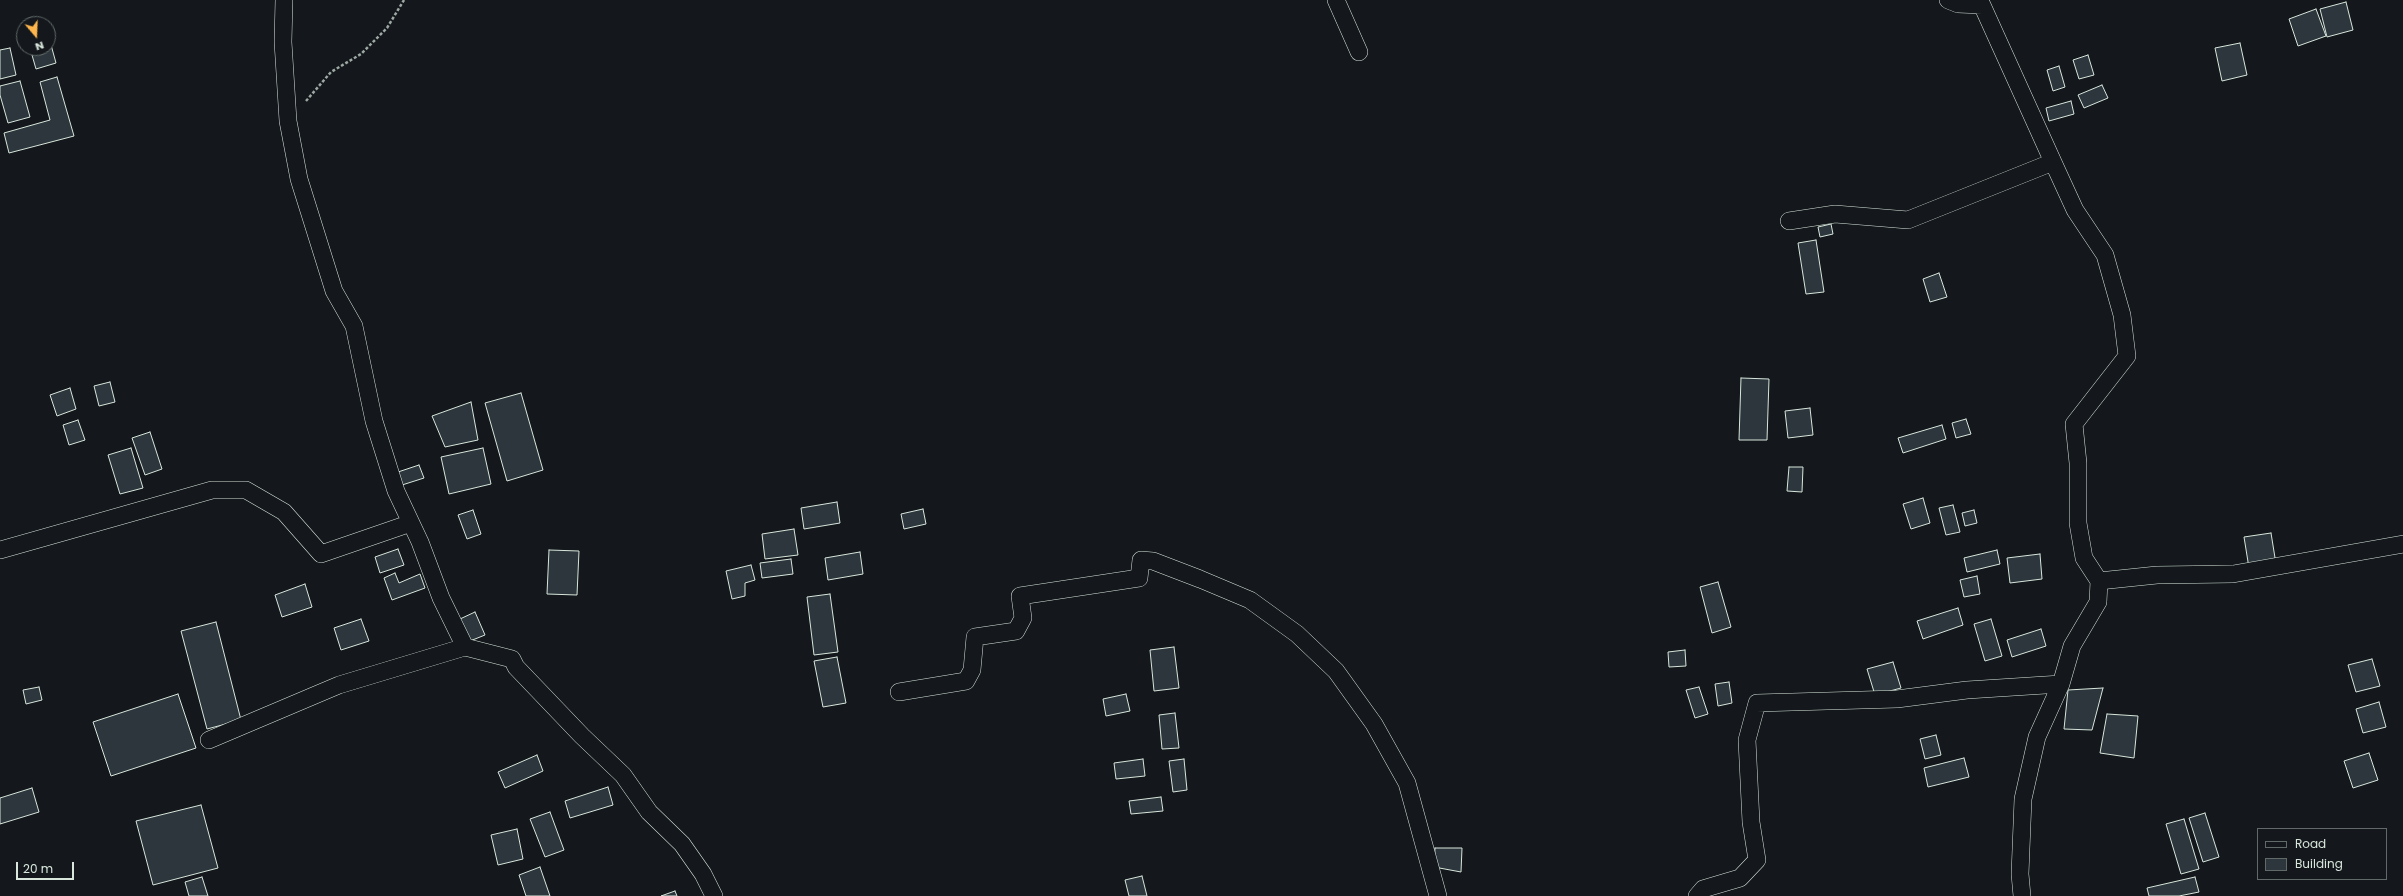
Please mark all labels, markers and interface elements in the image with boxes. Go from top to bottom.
north arrow [16,16,56,56]
text: N [33,37,46,55]
legend [2257,828,2387,880]
text: Road [2295,835,2326,852]
scale bar [18,854,76,880]
text: Building [2295,855,2343,872]
text: 20 m [23,860,53,877]

